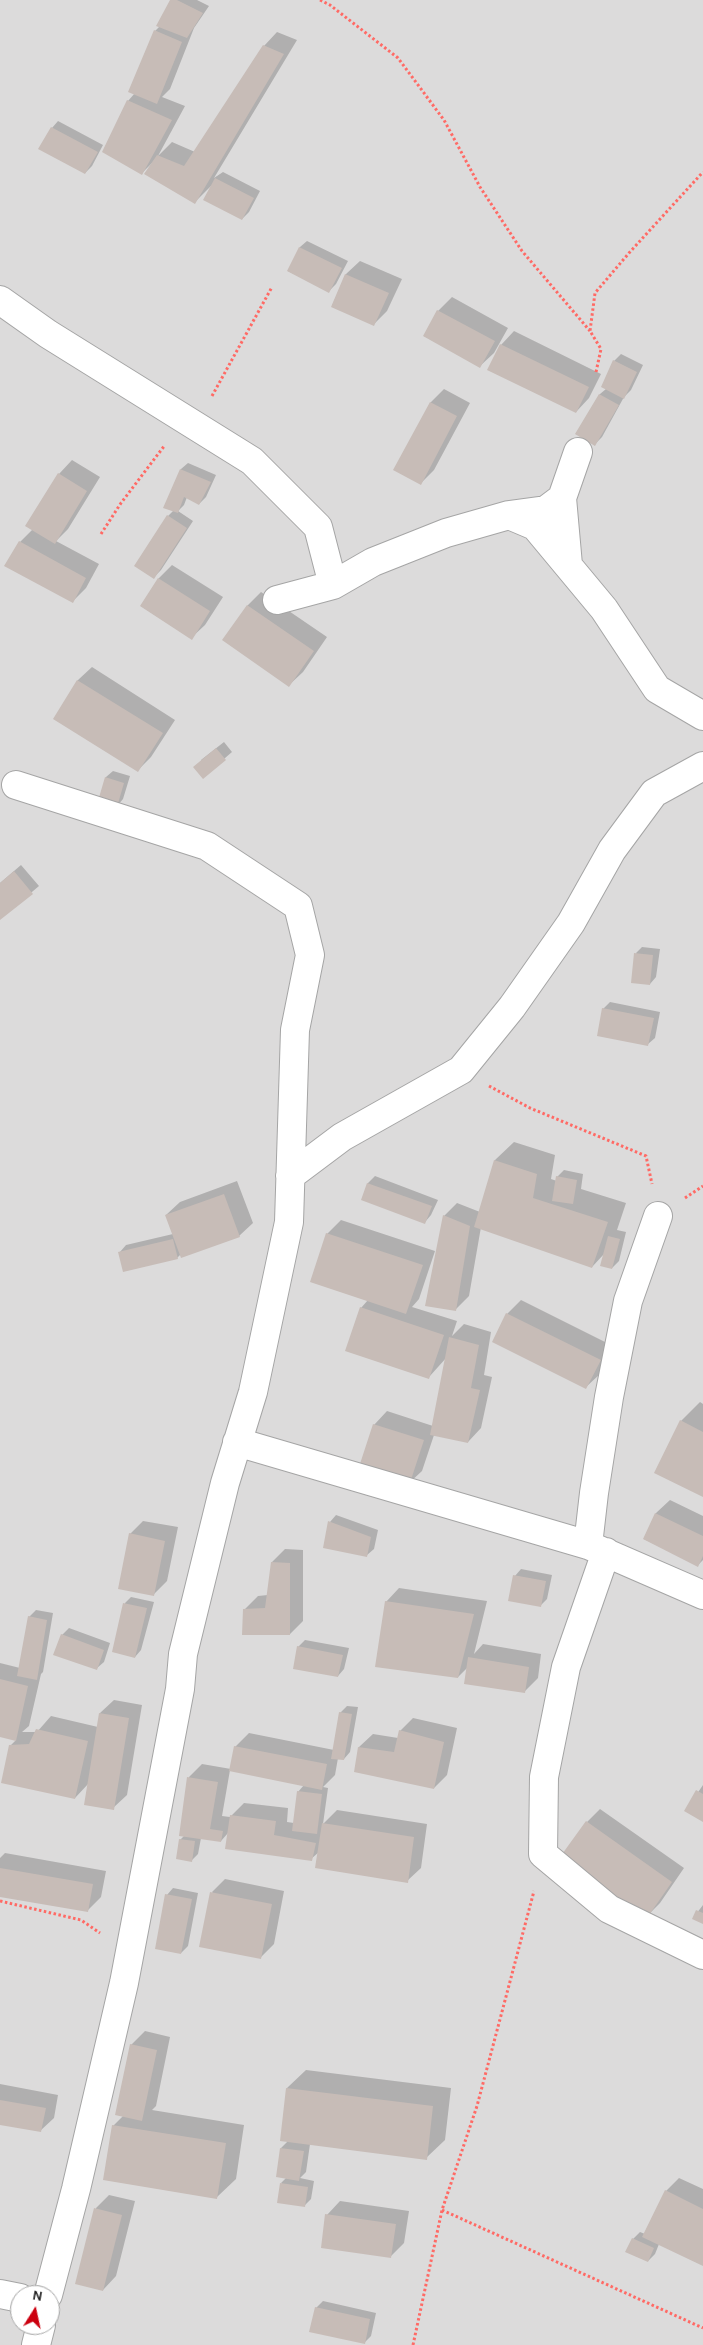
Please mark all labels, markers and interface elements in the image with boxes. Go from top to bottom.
north arrow [10,2285,60,2335]
text: N [31,2286,44,2305]

